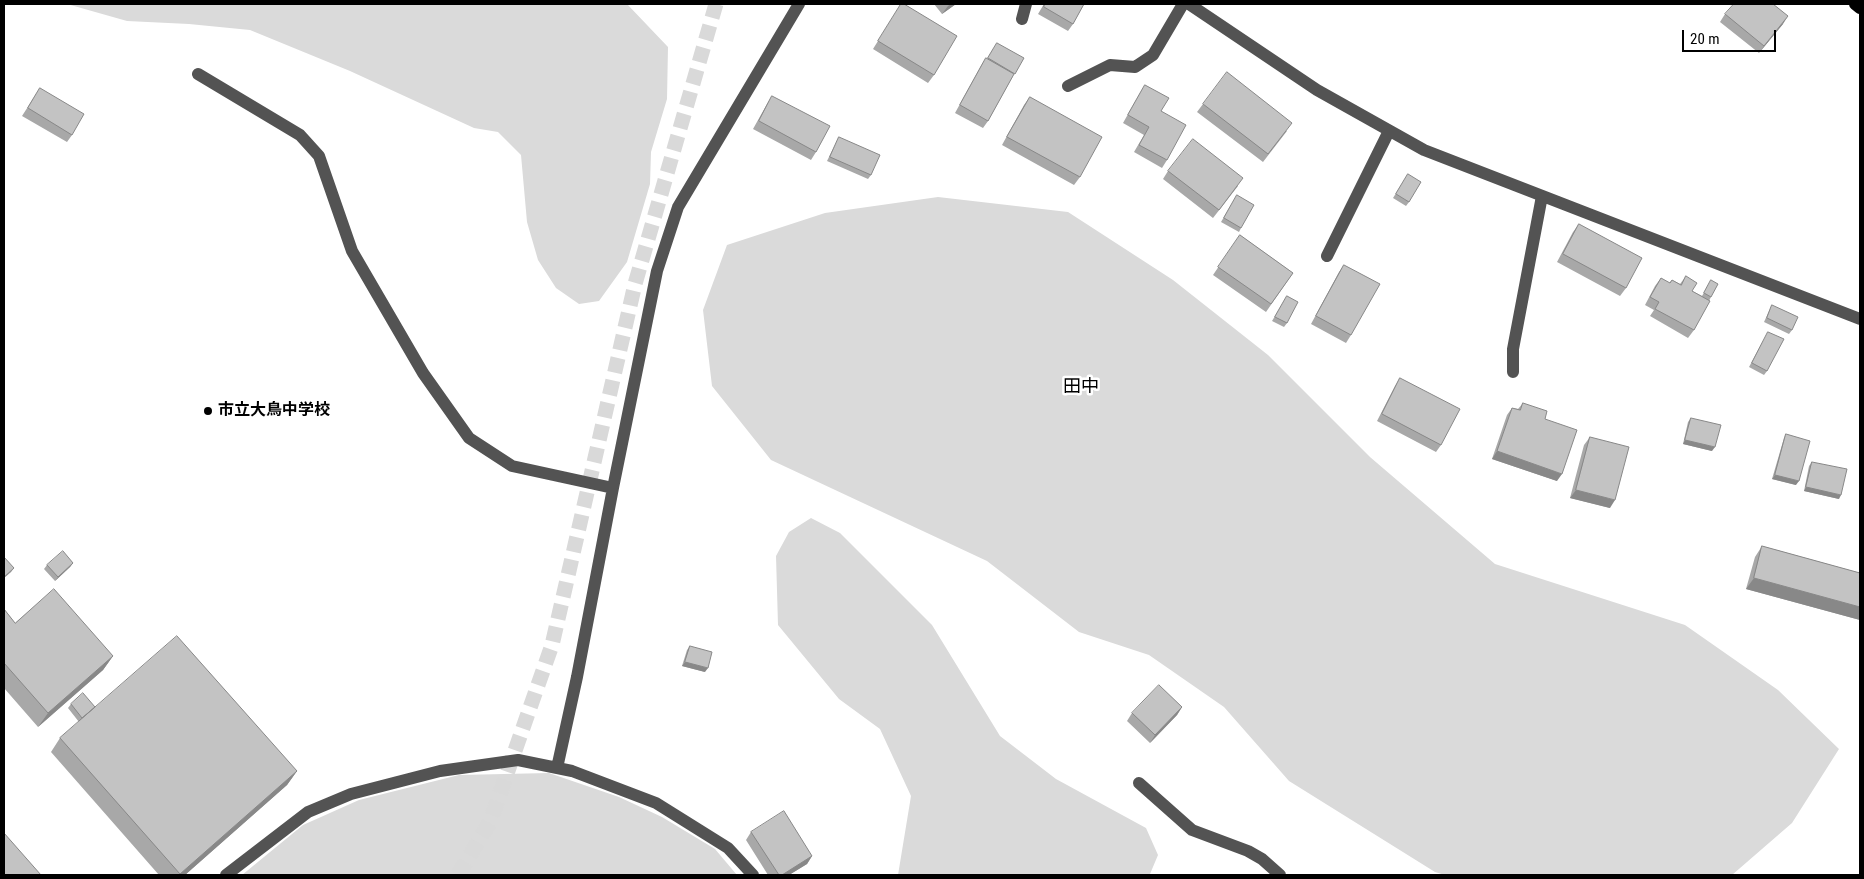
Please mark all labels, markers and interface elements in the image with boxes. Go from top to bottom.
scale bar [1684,20,1778,52]
text: 20 m [1690,30,1720,48]
district label: 田中 [1063,376,1099,398]
place label: 市立大鳥中学校 [218,401,330,421]
marker: 市立大鳥中学校 [202,405,214,417]

